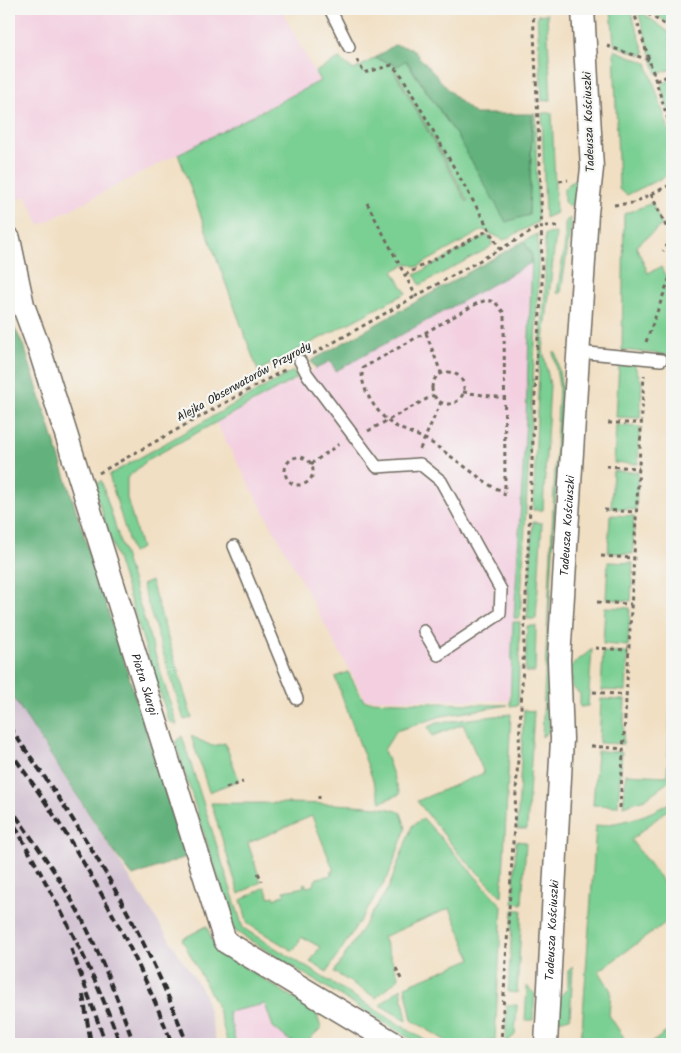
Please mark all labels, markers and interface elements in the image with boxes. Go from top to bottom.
street label: Tadeusza Kościuszki [578,70,600,173]
street label: Alejka Obserwatorów Przyrody [173,337,315,427]
street label: Tadeusza Kościuszki [555,474,580,577]
street label: Piotra Skargi [126,651,164,719]
street label: Tadeusza Kościuszki [540,878,564,981]

